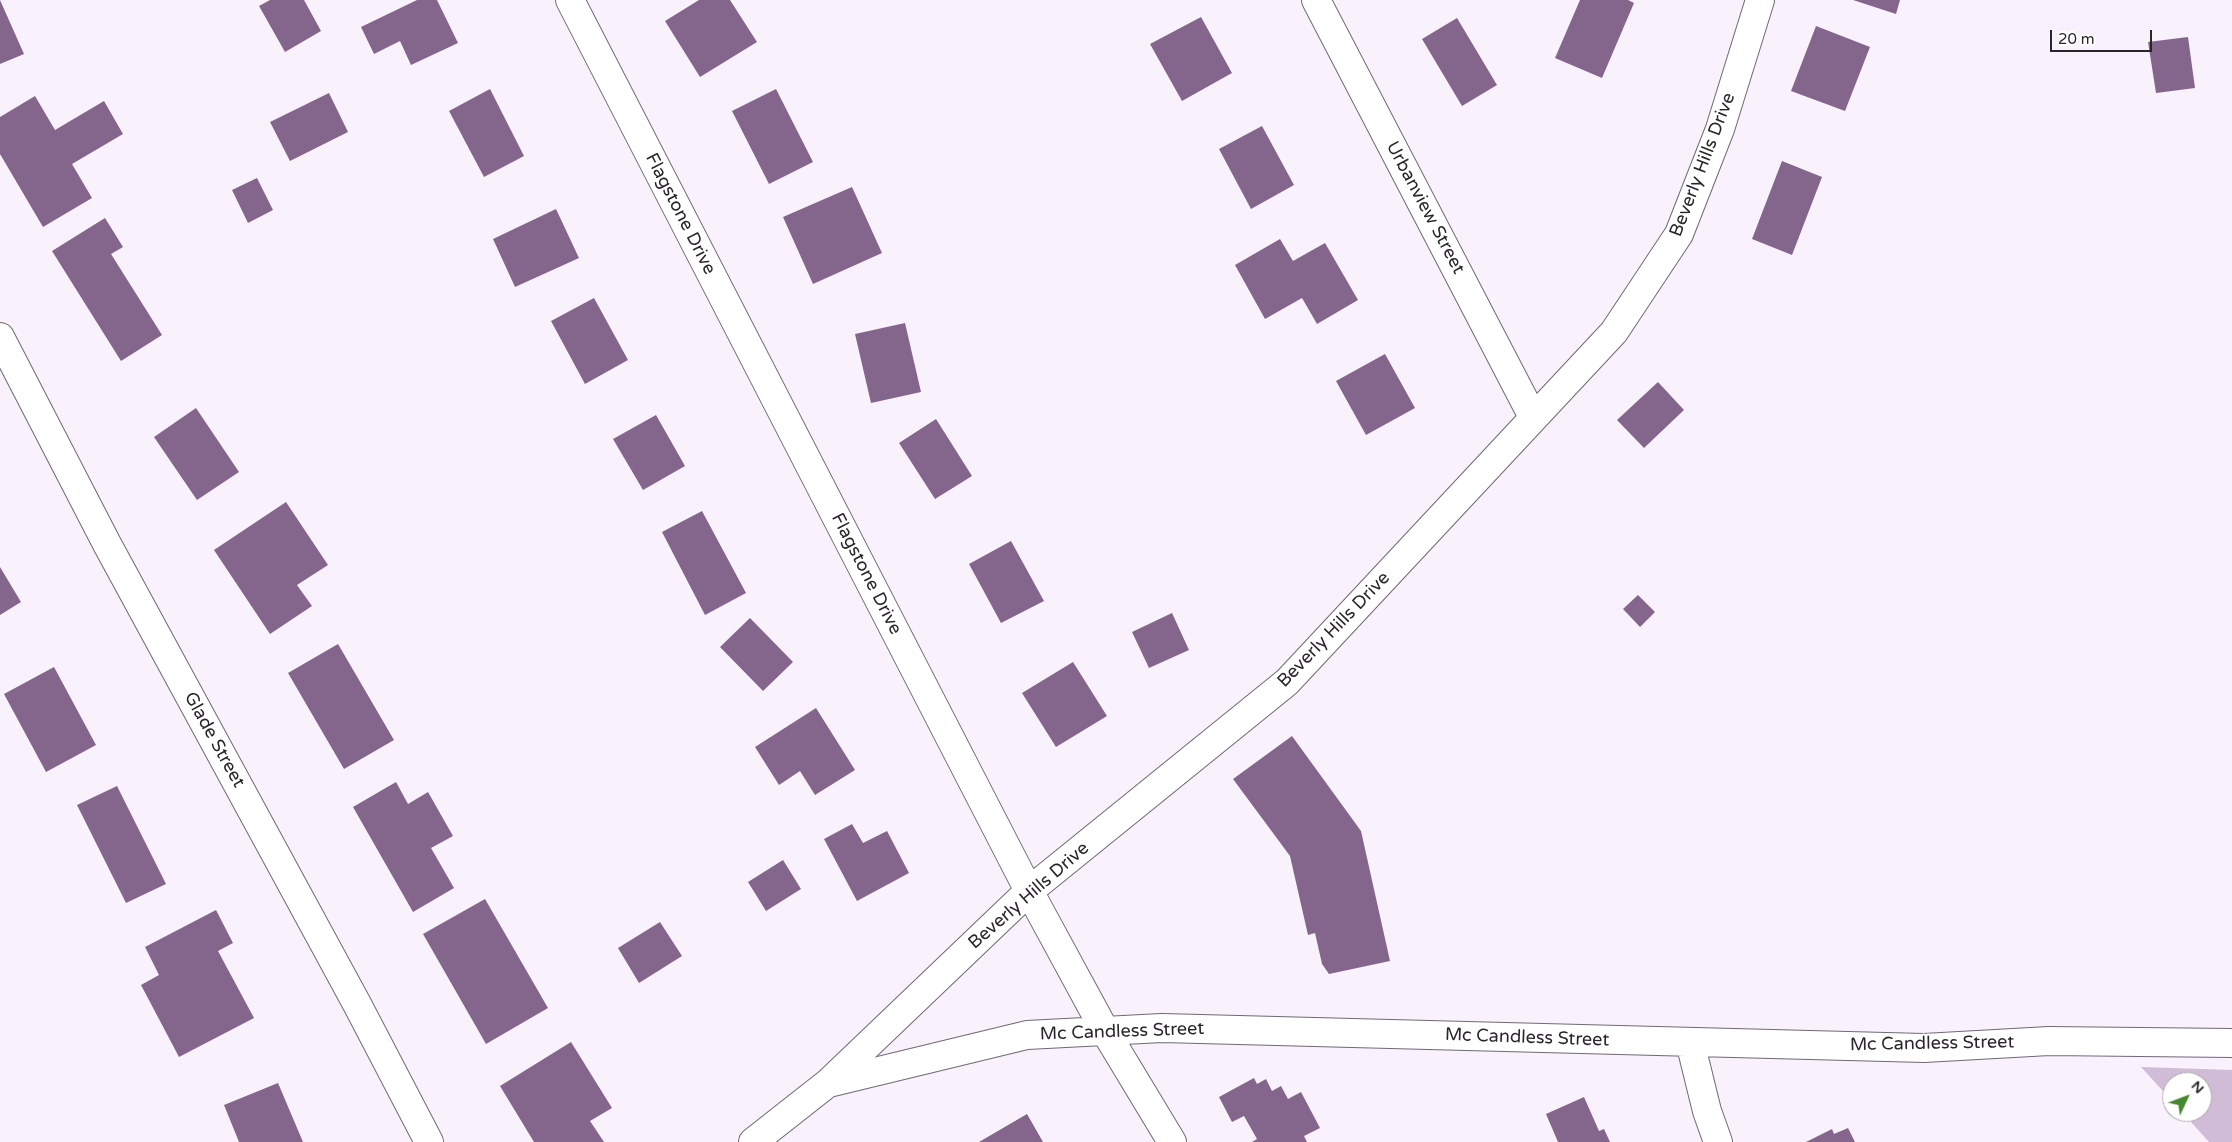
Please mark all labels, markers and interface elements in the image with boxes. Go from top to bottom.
scale bar [2052,20,2154,52]
text: 20 m [2058,30,2095,48]
street label: Beverly Hills Drive [1666,90,1740,240]
street label: Urbanview Street [1381,138,1469,278]
street label: Flagstone Drive [640,150,720,278]
street label: Flagstone Drive [826,510,906,638]
street label: Beverly Hills Drive [1273,568,1395,692]
street label: Glade Street [179,688,249,792]
street label: Beverly Hills Drive [964,838,1094,954]
street label: Mc Candless Street [1039,1018,1205,1046]
street label: Mc Candless Street [1444,1024,1610,1052]
street label: Mc Candless Street [1850,1032,2014,1056]
north arrow [2162,1072,2212,1122]
text: N [2188,1077,2208,1097]

